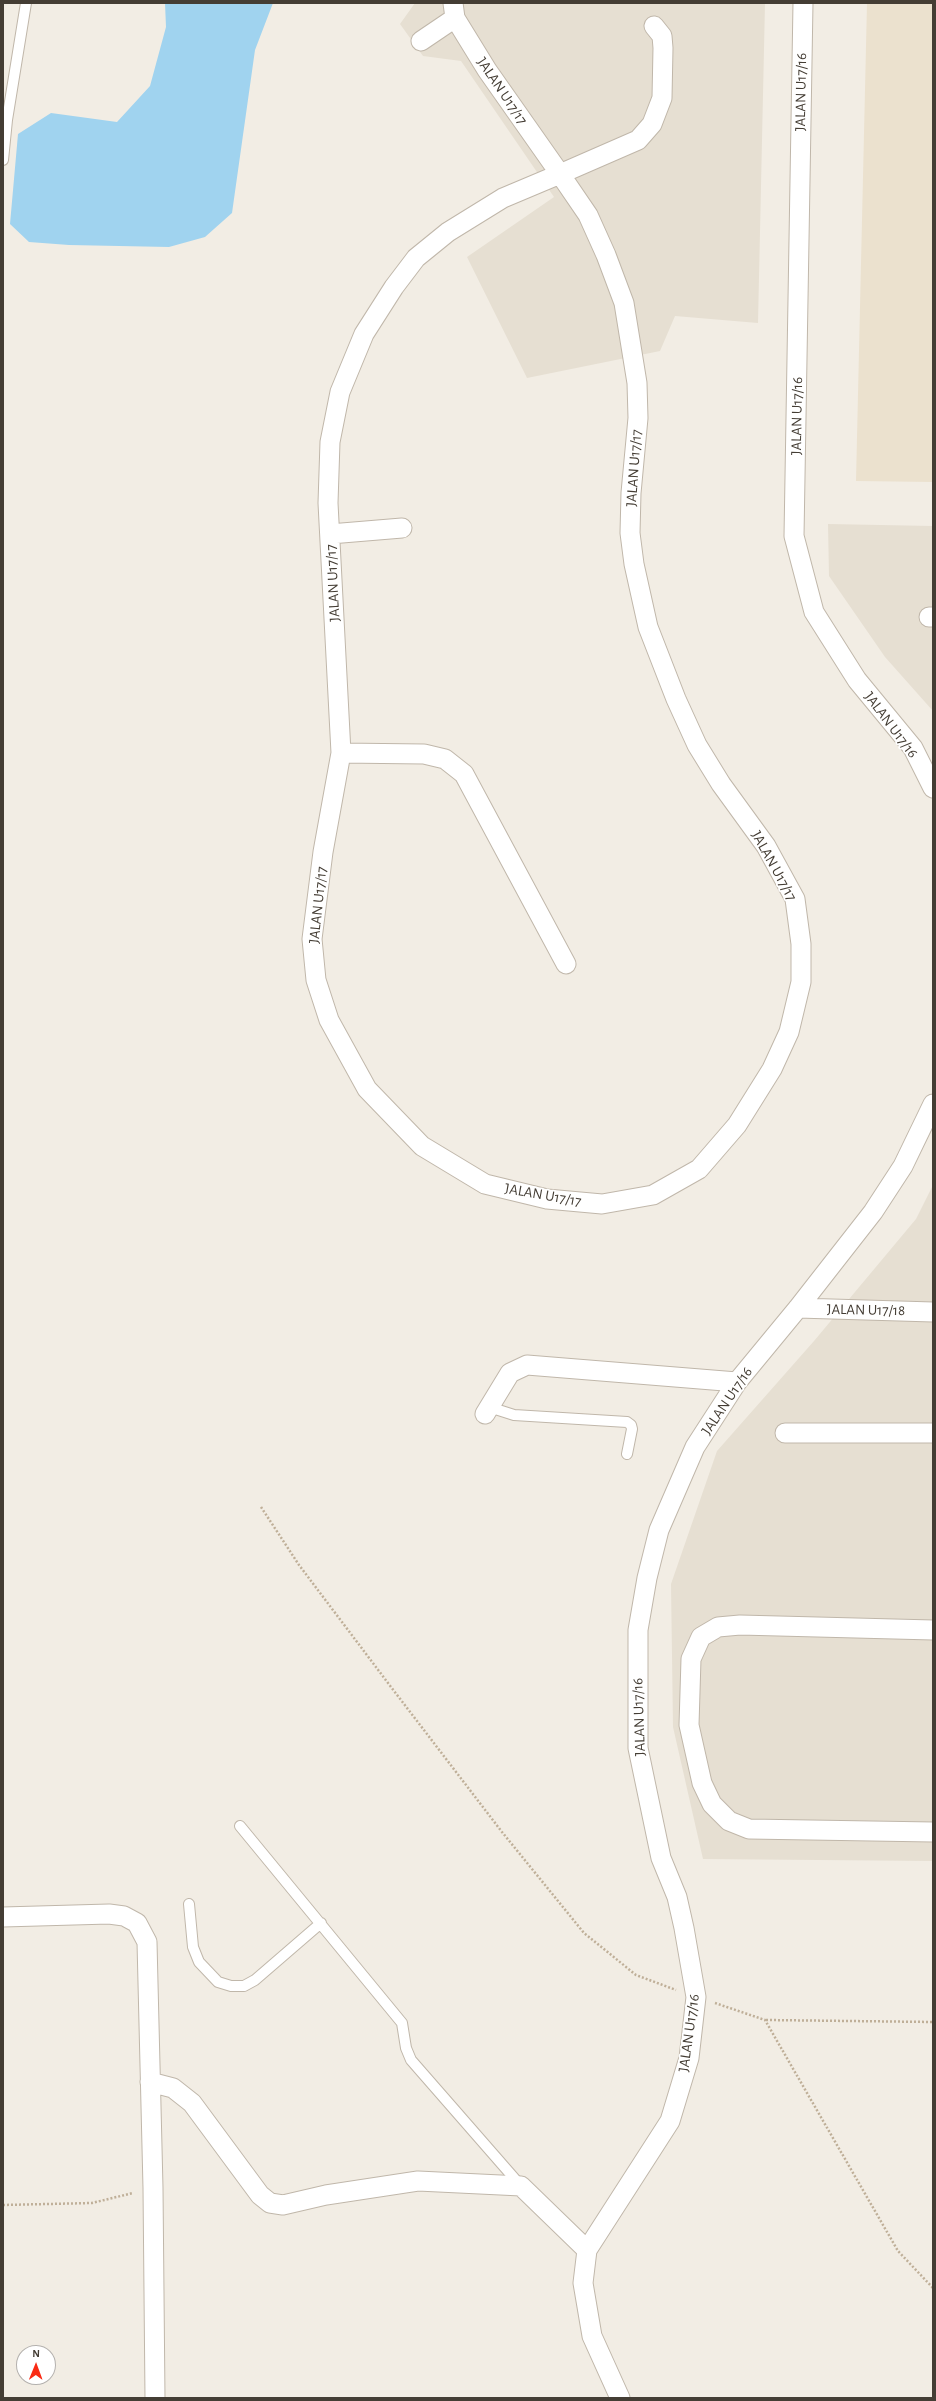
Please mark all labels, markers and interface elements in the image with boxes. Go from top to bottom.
street label: JALAN U17/16 [791,53,811,131]
street label: JALAN U17/17 [473,54,531,128]
street label: JALAN U17/16 [787,377,807,455]
street label: JALAN U17/17 [622,429,646,507]
street label: JALAN U17/17 [322,544,344,622]
street label: JALAN U17/16 [860,688,922,762]
street label: JALAN U17/17 [747,828,801,904]
street label: JALAN U17/17 [305,866,331,944]
street label: JALAN U17/17 [503,1179,583,1211]
street label: JALAN U17/18 [827,1300,905,1320]
street label: JALAN U17/16 [698,1364,756,1438]
street label: JALAN U17/16 [629,1678,649,1756]
street label: JALAN U17/16 [675,1993,703,2073]
north arrow [16,2345,56,2385]
text: N [32,2348,40,2359]

